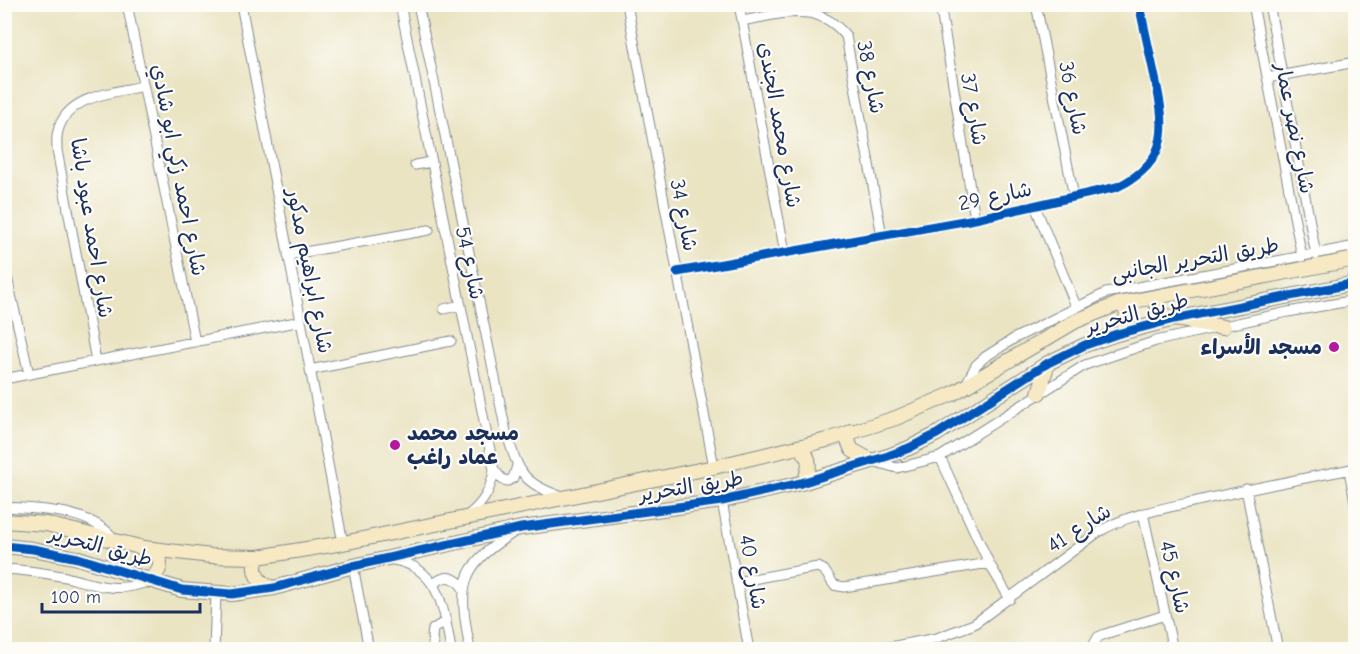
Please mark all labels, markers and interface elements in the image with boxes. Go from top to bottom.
street label: شارع 38 [849,38,890,116]
street label: شارع محمد الجندى [751,40,806,210]
street label: شارع 36 [1051,59,1092,137]
street label: شارع نصر عمار [1267,59,1319,196]
street label: شارع احمد زكي ابو شادي [140,62,211,279]
street label: شارع 37 [953,71,992,148]
street label: شارع احمد عبود باشا [63,136,118,320]
street label: شارع 34 [662,177,703,254]
street label: شارع 29 [956,177,1035,218]
street label: شارع ابراهيم مدكور [278,185,338,356]
street label: شارع 54 [448,224,489,302]
street label: طريق التحرير الجانبى [1109,232,1281,288]
street label: طريق التحرير [1081,288,1191,339]
place label: مسجد الأسراء [1201,333,1322,359]
marker: مسجد الأسراء [1327,340,1341,354]
place label: مسجد محمد عماد راغب [407,421,519,470]
marker: مسجد محمد عماد راغب [388,438,402,452]
street label: طريق التحرير [635,466,745,506]
street label: شارع 41 [1043,499,1117,560]
street label: طريق التحرير [45,520,155,571]
street label: شارع 40 [732,533,771,612]
street label: شارع 45 [1152,538,1195,616]
scale bar [42,576,200,614]
text: 100 m [51,587,101,608]

